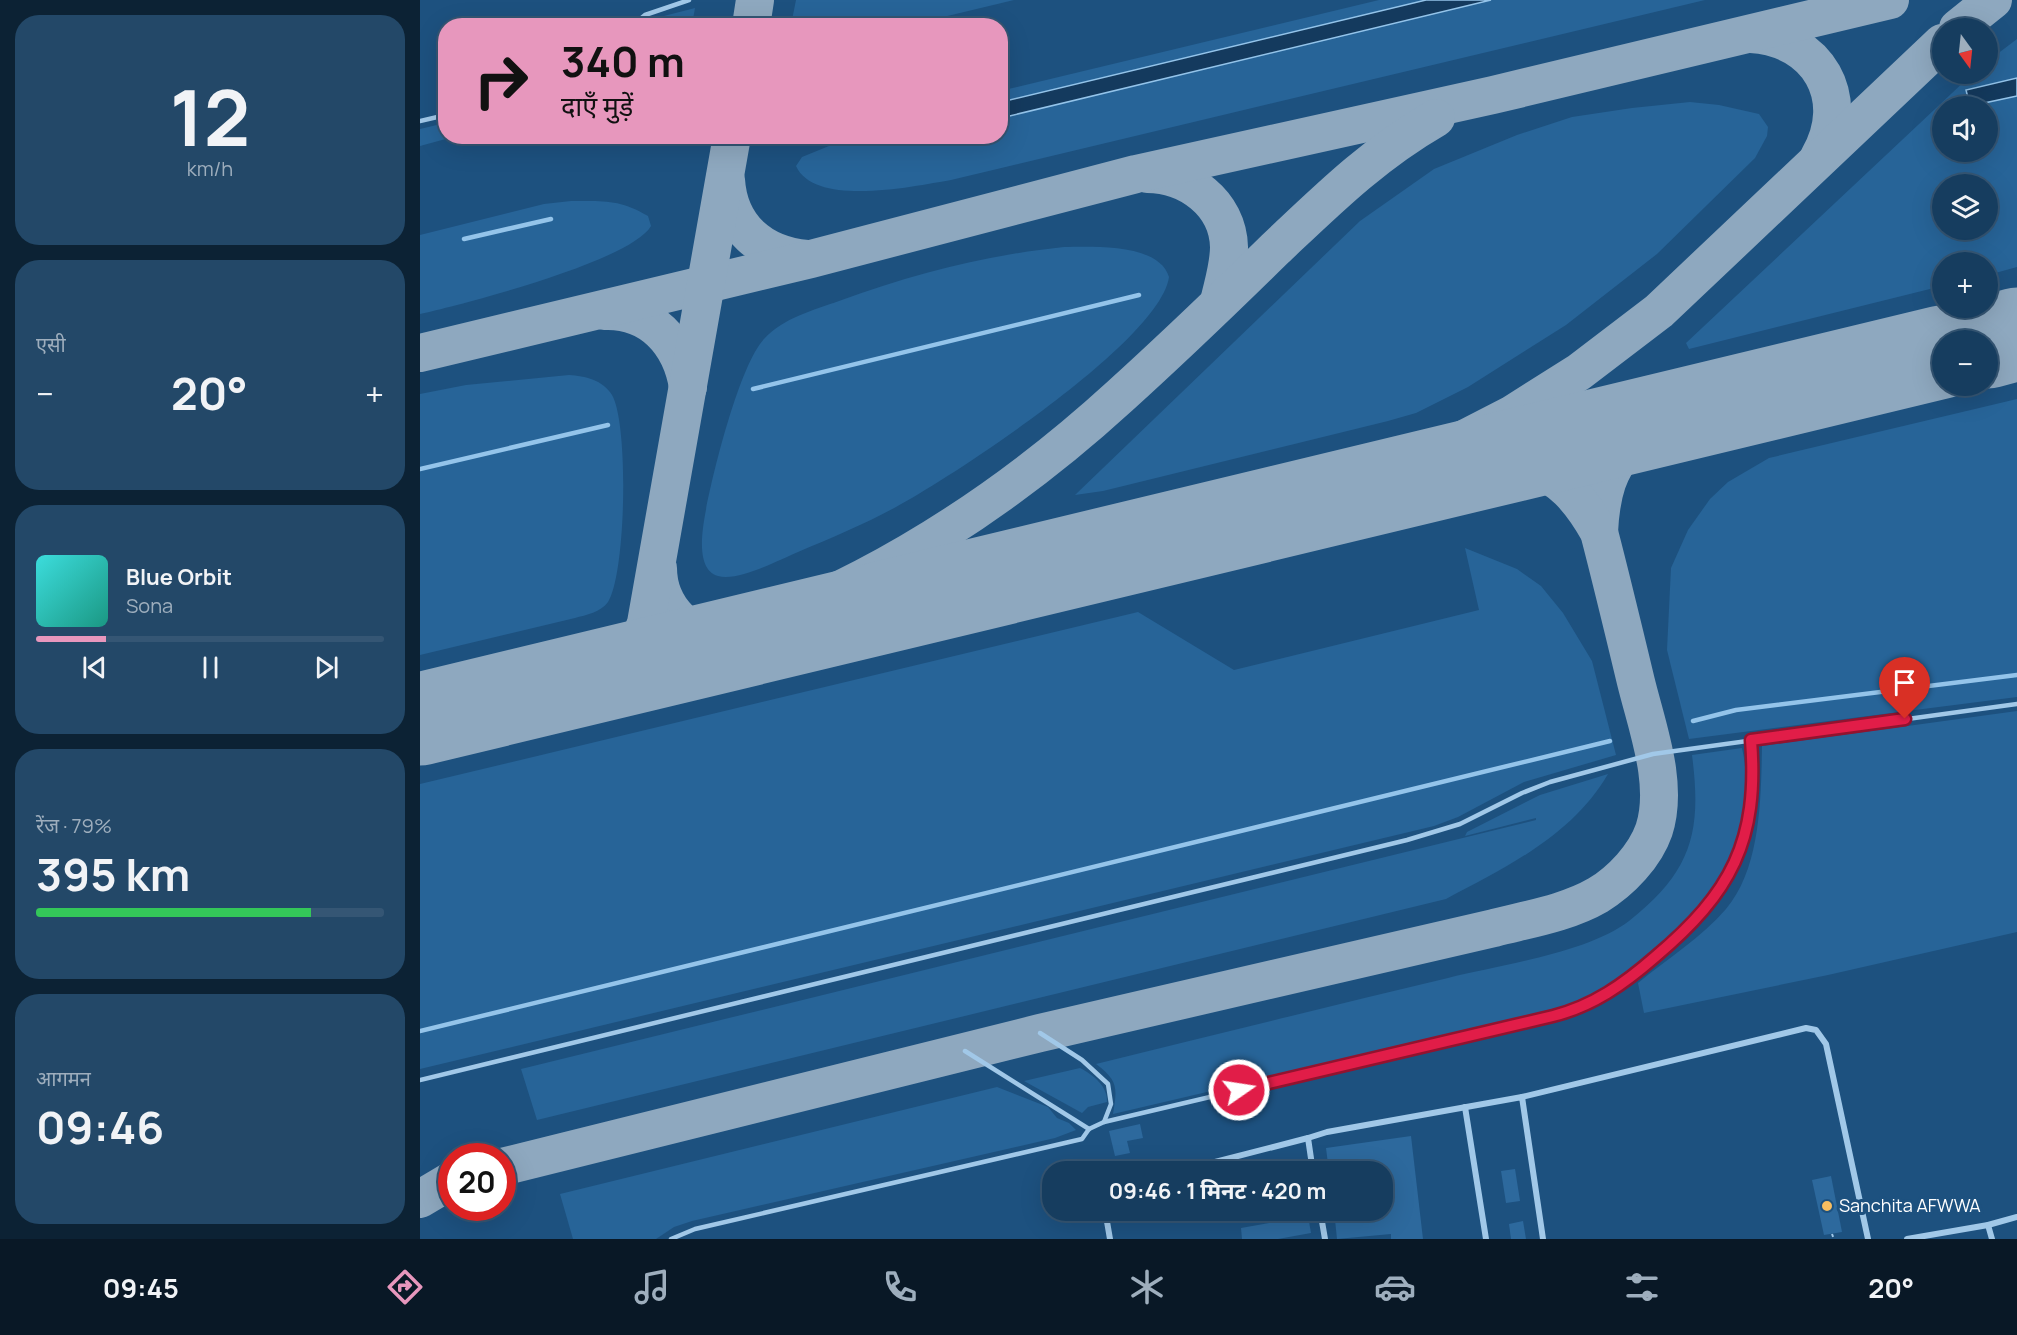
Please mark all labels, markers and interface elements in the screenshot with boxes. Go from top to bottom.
north arrow [1932,18,1998,84]
map controls [1932,18,1998,396]
text: 340 m [561,32,685,90]
icon: right [462,42,540,120]
text: 12 [170,63,250,169]
text: दाएँ मुड़ें [561,87,633,124]
button: sound [1932,96,1998,162]
text: km/h [187,155,233,182]
button: layers [1932,174,1998,240]
button: + [1932,252,1998,318]
button: − [1932,330,1998,396]
text: एसी [36,331,66,358]
text: 20° [171,362,248,424]
text: − [36,371,54,416]
text: + [365,371,384,416]
text: Blue Orbit [126,562,232,592]
text: Sona [126,592,173,619]
icon: previous [78,651,111,684]
icon: pause [194,651,227,684]
icon: next [310,651,343,684]
pin [1879,657,1930,719]
icon: arrive [1888,666,1921,699]
text: रेंज · 79% [36,812,112,839]
text: 395 km [36,843,190,905]
position arrow [1207,1058,1271,1122]
text: आगमन [36,1065,91,1092]
text: 09:46 [36,1096,164,1158]
speed limit sign: 20 [438,1143,516,1221]
text: 09:46 · 1 मिनट · 420 m [1109,1176,1326,1206]
place label: Sanchita AFWWA [1839,1193,1981,1217]
marker: Sanchita AFWWA [1820,1199,1834,1213]
icon: directions [384,1266,426,1308]
icon: music [631,1266,673,1308]
icon: phone [879,1266,921,1308]
icon: climate [1126,1266,1168,1308]
icon: car [1374,1266,1416,1308]
icon: filters [1621,1266,1663,1308]
text: 09:45 [103,1269,179,1306]
text: 20° [1868,1269,1914,1306]

